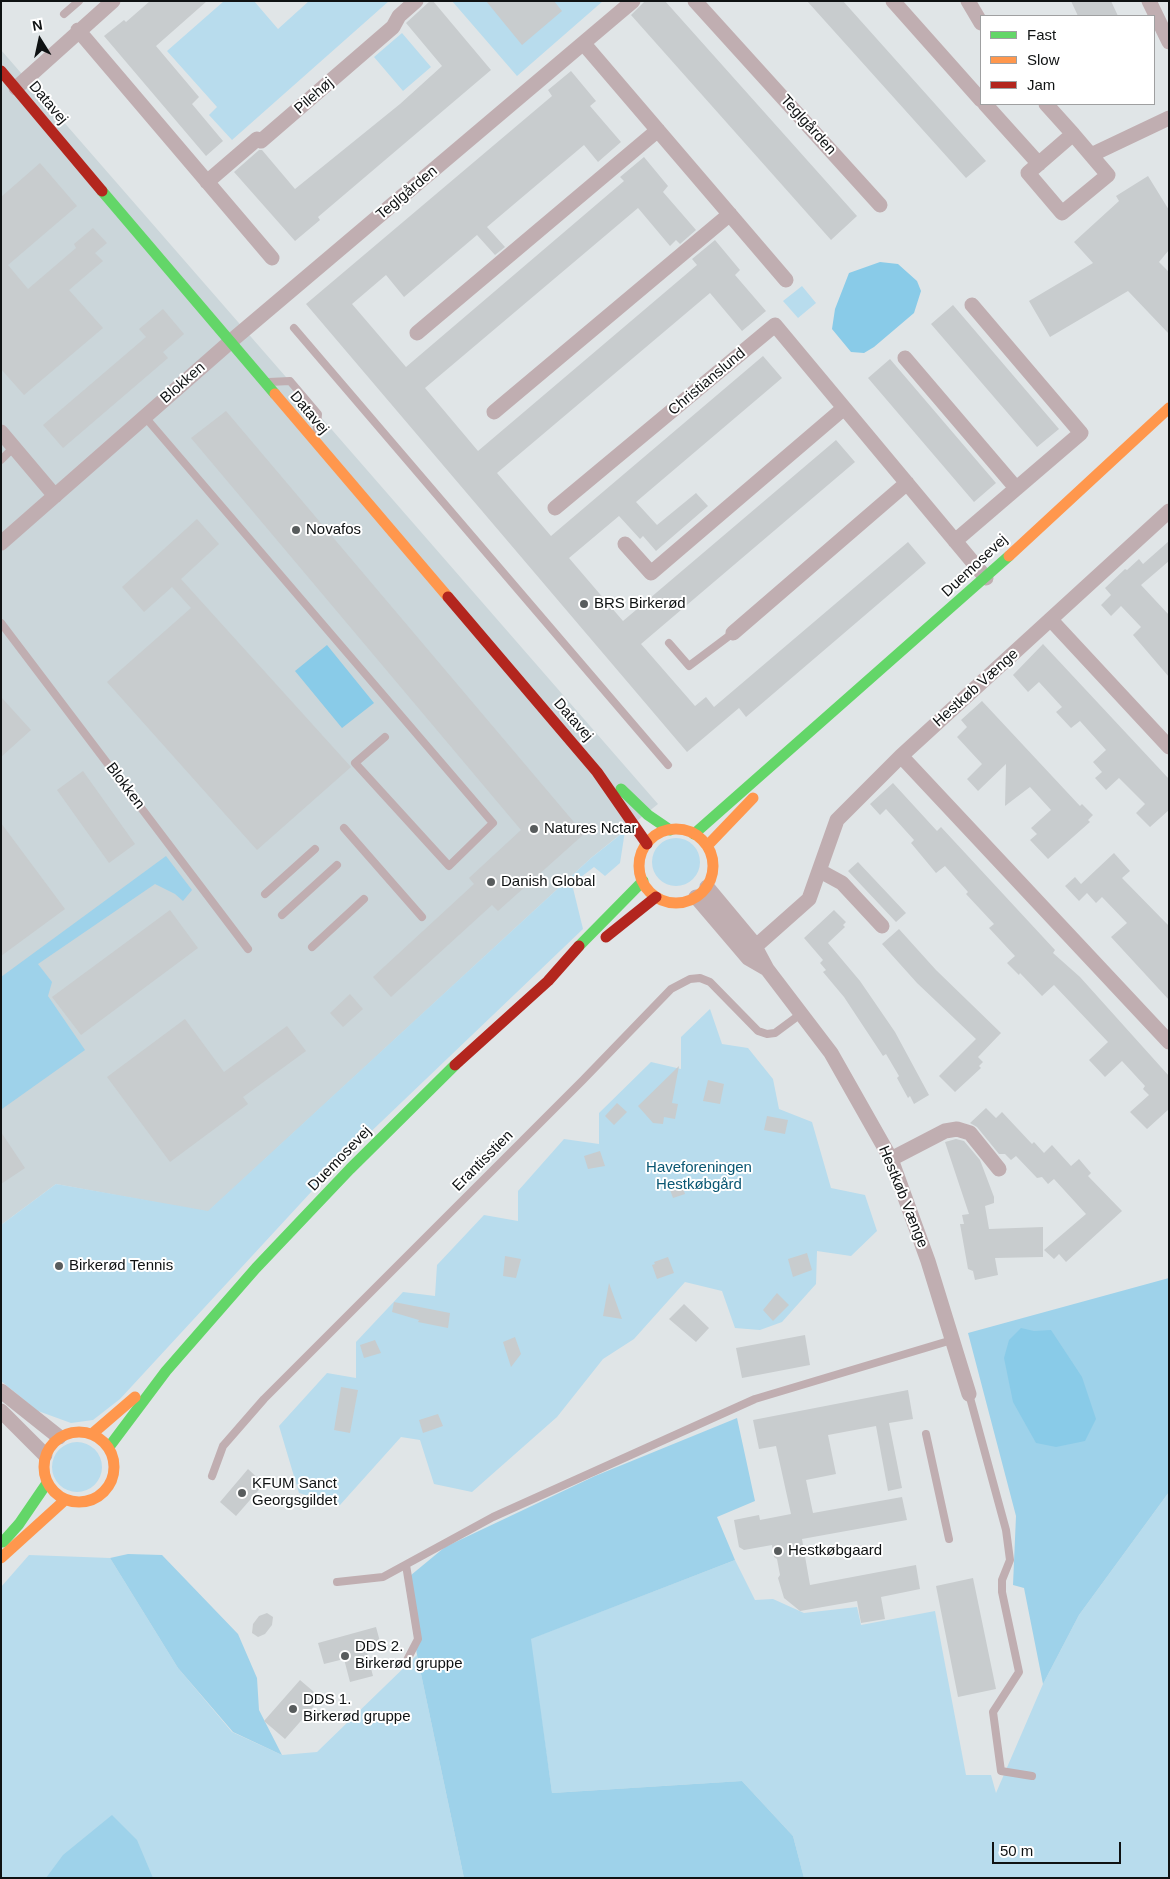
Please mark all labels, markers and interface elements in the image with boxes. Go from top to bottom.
north arrow [15,15,65,65]
legend [980,15,1155,105]
text: N [31,16,44,34]
text: Fast [1027,26,1056,43]
text: Slow [1027,51,1060,68]
street label: Pilehøj [291,74,337,118]
text: Jam [1027,76,1055,93]
street label: Datavej [25,78,71,128]
street label: Teglgården [776,91,840,159]
street label: Teglgården [373,162,441,224]
street label: Christianslund [665,345,749,419]
street label: Blokken [157,359,209,407]
street label: Datavej [286,388,332,438]
place label: Novafos [306,521,361,539]
marker: Novafos [290,524,302,536]
street label: Duemosevej [938,531,1012,601]
place label: BRS Birkerød [594,595,686,613]
marker: BRS Birkerød [578,598,590,610]
street label: Hestkøb Vænge [930,645,1022,731]
street label: Datavej [550,695,596,745]
street label: Blokken [102,759,148,813]
place label: Natures Nctar [544,820,637,838]
marker: Natures Nctar [528,823,540,835]
place label: Danish Global [501,873,595,891]
marker: Danish Global [485,876,497,888]
street label: Duemosevej [305,1123,375,1195]
street label: Erantisstien [449,1127,517,1195]
street label: Hestkøb Vænge [874,1143,932,1251]
park label: Haveforeningen Hestkøbgård [646,1159,752,1194]
place label: Birkerød Tennis [69,1257,173,1275]
marker: Birkerød Tennis [53,1260,65,1272]
place label: KFUM Sanct Georgsgildet [252,1475,337,1510]
marker: KFUM Sanct Georgsgildet [236,1487,248,1499]
place label: Hestkøbgaard [788,1542,882,1560]
marker: Hestkøbgaard [772,1545,784,1557]
place label: DDS 2. Birkerød gruppe [355,1638,463,1673]
marker: DDS 2. Birkerød gruppe [339,1650,351,1662]
place label: DDS 1. Birkerød gruppe [303,1691,411,1726]
marker: DDS 1. Birkerød gruppe [287,1703,299,1715]
scale bar [995,1832,1124,1864]
text: 50 m [1000,1842,1033,1859]

